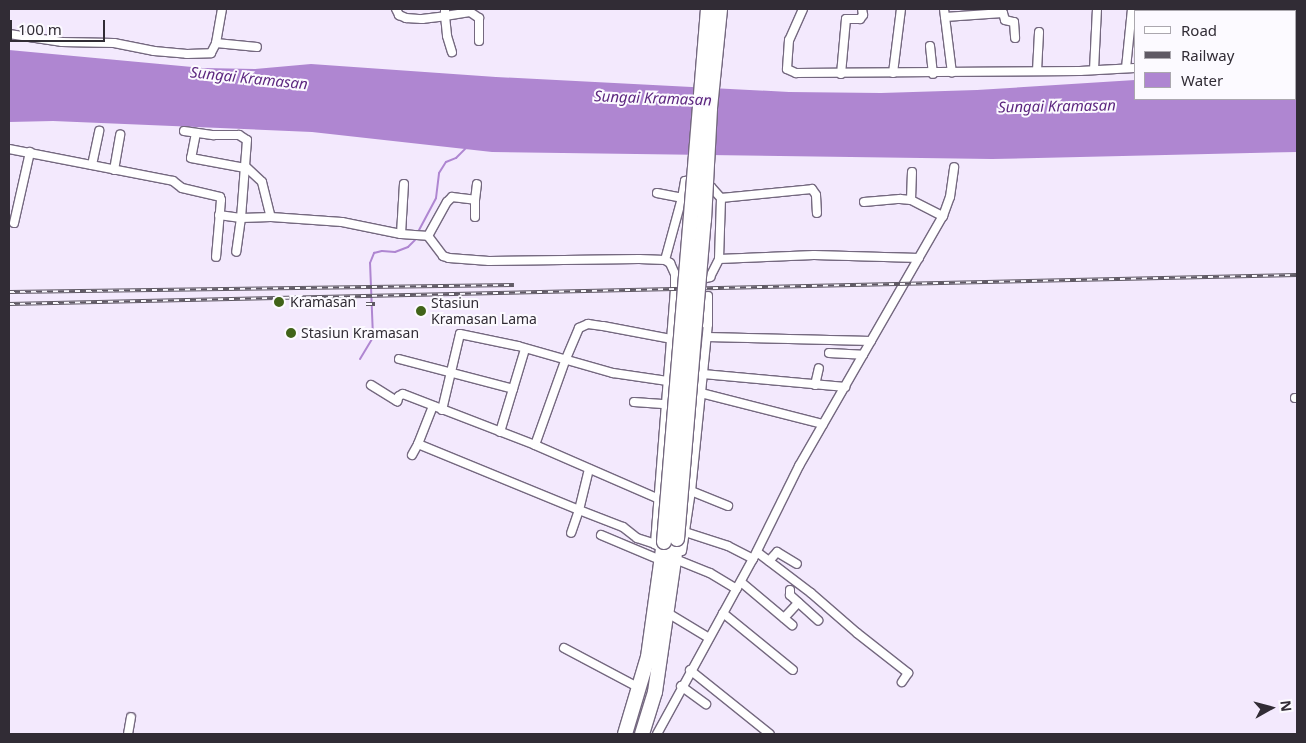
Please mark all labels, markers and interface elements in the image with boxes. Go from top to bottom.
scale bar [12,10,108,42]
legend [1134,10,1296,100]
text: 100 m [18,19,62,39]
text: Road [1181,20,1217,40]
text: Railway [1181,45,1234,65]
water label: Sungai Kramasan [189,63,309,93]
text: Water [1181,70,1223,90]
water label: Sungai Kramasan [594,87,712,109]
water label: Sungai Kramasan [998,96,1116,116]
place label: Kramasan [290,294,356,310]
marker: Kramasan [272,295,286,309]
place label: Stasiun Kramasan Lama [431,295,537,328]
marker: Stasiun Kramasan Lama [415,305,427,317]
place label: Stasiun Kramasan [301,325,419,341]
marker: Stasiun Kramasan [285,327,297,339]
north arrow [1246,683,1296,733]
text: N [1276,699,1297,713]

